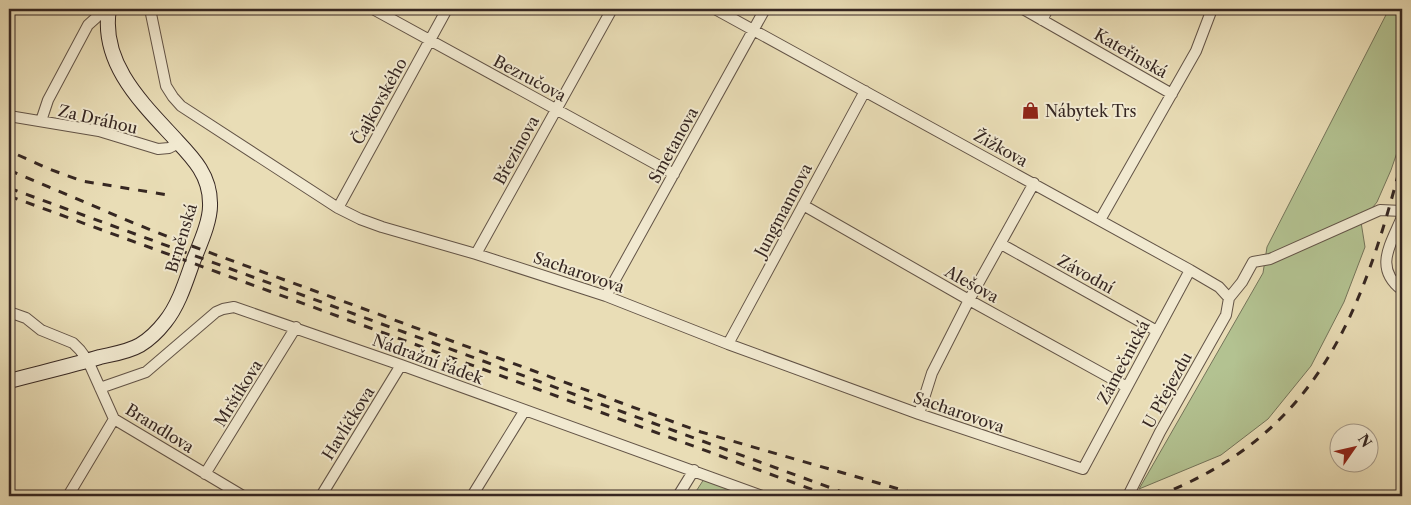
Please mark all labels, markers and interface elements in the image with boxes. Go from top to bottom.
street label: Kateřinská [1091,24,1172,82]
street label: Bezručova [490,51,570,106]
street label: Čajkovského [346,54,411,148]
street label: Za Dráhou [56,100,140,138]
shop icon: Nábytek Trs [1021,101,1041,121]
place label: Nábytek Trs [1045,101,1137,121]
street label: Smetanova [644,103,702,186]
street label: Březinova [489,112,543,188]
street label: Žižkova [971,124,1032,171]
street label: Jungmannova [749,159,816,263]
street label: Brněnská [161,201,201,275]
street label: Sacharovova [531,247,628,297]
street label: Závodní [1054,250,1118,298]
street label: Alešova [941,261,1003,307]
street label: Zámečnická [1093,316,1154,407]
street label: Nádražní řádek [370,330,487,389]
street label: U Přejezdu [1138,348,1196,432]
street label: Mrštíkova [210,355,267,430]
street label: Havlíčkova [318,382,379,463]
street label: Sacharovova [911,387,1008,437]
street label: Brandlova [122,399,198,457]
north arrow [1328,422,1378,472]
text: N [1354,431,1376,451]

